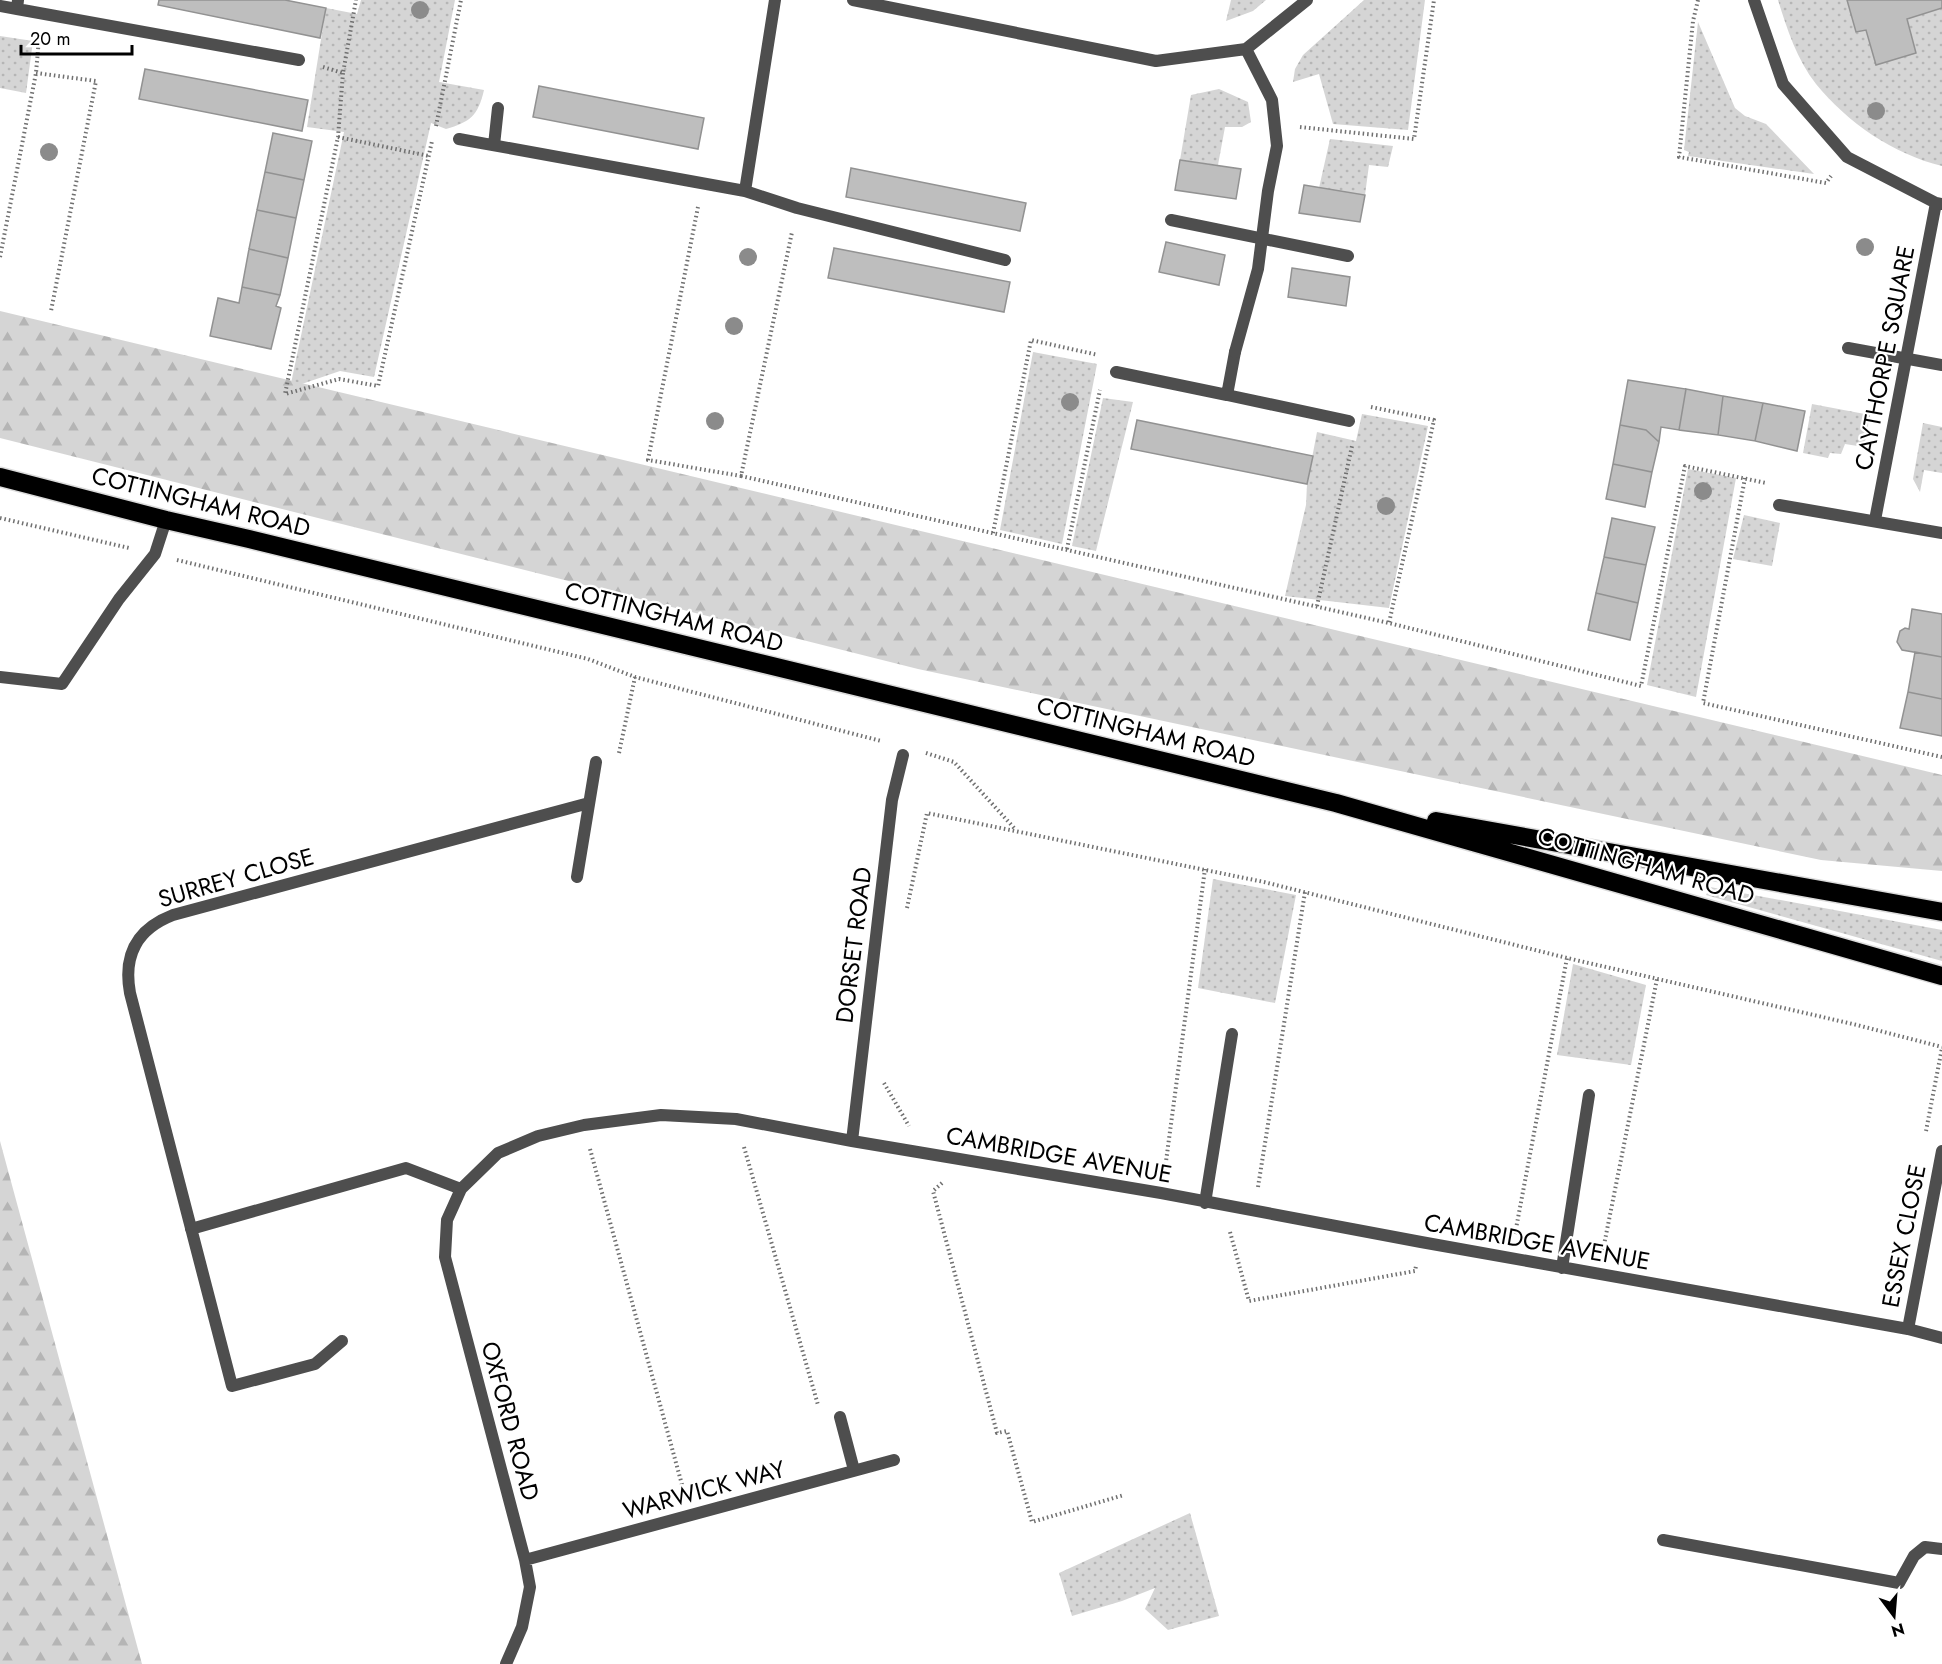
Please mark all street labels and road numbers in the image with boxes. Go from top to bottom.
street label: CAYTHORPE SQUARE [1846,243,1923,473]
street label: COTTINGHAM ROAD [88,457,314,546]
street label: COTTINGHAM ROAD [561,572,787,661]
street label: COTTINGHAM ROAD [1033,687,1259,776]
street label: COTTINGHAM ROAD [1534,818,1759,913]
street label: SURREY CLOSE [154,839,318,916]
street label: DORSET ROAD [827,865,880,1025]
street label: CAMBRIDGE AVENUE [943,1117,1175,1192]
street label: ESSEX CLOSE [1872,1161,1935,1310]
street label: CAMBRIDGE AVENUE [1421,1204,1653,1279]
street label: OXFORD ROAD [472,1337,549,1504]
street label: WARWICK WAY [619,1451,789,1528]

